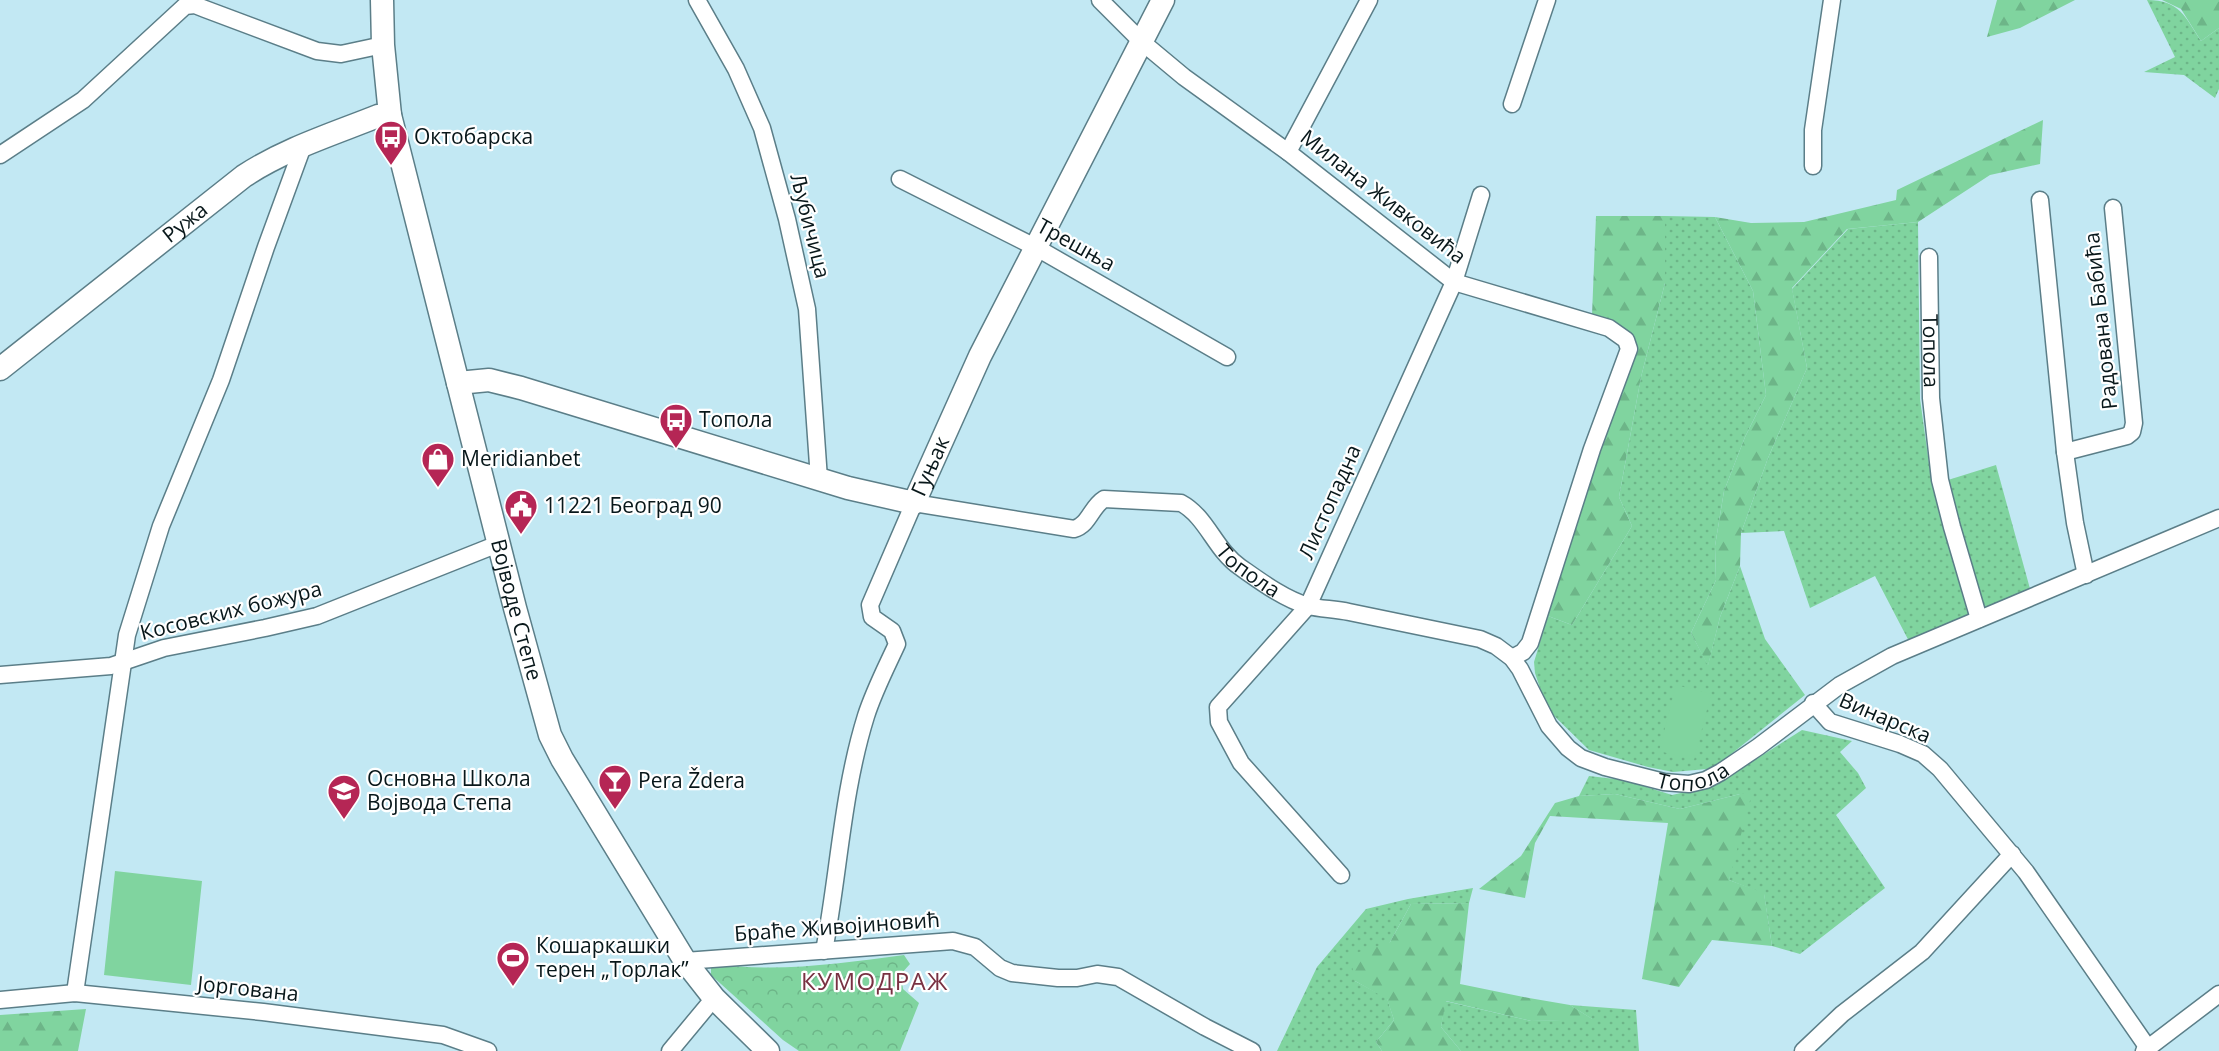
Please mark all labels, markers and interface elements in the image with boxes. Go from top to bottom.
bus stop icon: Октобарска [373,119,409,166]
place label: Октобарска [414,122,533,150]
street label: Милана Живковића [1295,123,1472,270]
street label: Љубичица [784,170,837,281]
street label: Ружа [156,195,213,248]
street label: Трешња [1032,211,1121,277]
street label: Радована Бабића [2077,231,2123,411]
street label: Топола [1917,314,1946,388]
bus stop icon: Топола [658,402,694,449]
place label: Топола [699,405,773,433]
street label: Гуњак [904,431,955,500]
street label: Листопадна [1291,440,1367,563]
shop icon: Meridianbet [420,441,456,488]
place label: Meridianbet [461,444,580,472]
public building icon: 11221 Београд 90 [503,488,539,535]
place label: 11221 Београд 90 [544,491,722,519]
street label: Војводе Степе [485,536,549,683]
street label: Топола [1210,538,1286,604]
street label: Косовских божура [137,574,325,646]
street label: Винарска [1835,685,1936,749]
street label: Топола [1654,756,1734,797]
bar icon: Pera Ždera [597,763,633,810]
place label: Основна Школа Војвода Степа [367,764,531,816]
place label: Pera Ždera [638,766,745,794]
school or university icon: Основна Школа Војвода Степа [326,773,362,820]
street label: Браће Живојиновић [733,905,941,947]
place label: Кошаркашки терен „Торлак” [536,931,689,983]
sports icon: Кошаркашки терен „Торлак” [495,940,531,987]
district label: КУМОДРАЖ [801,964,949,997]
street label: Јоргована [194,969,300,1007]

